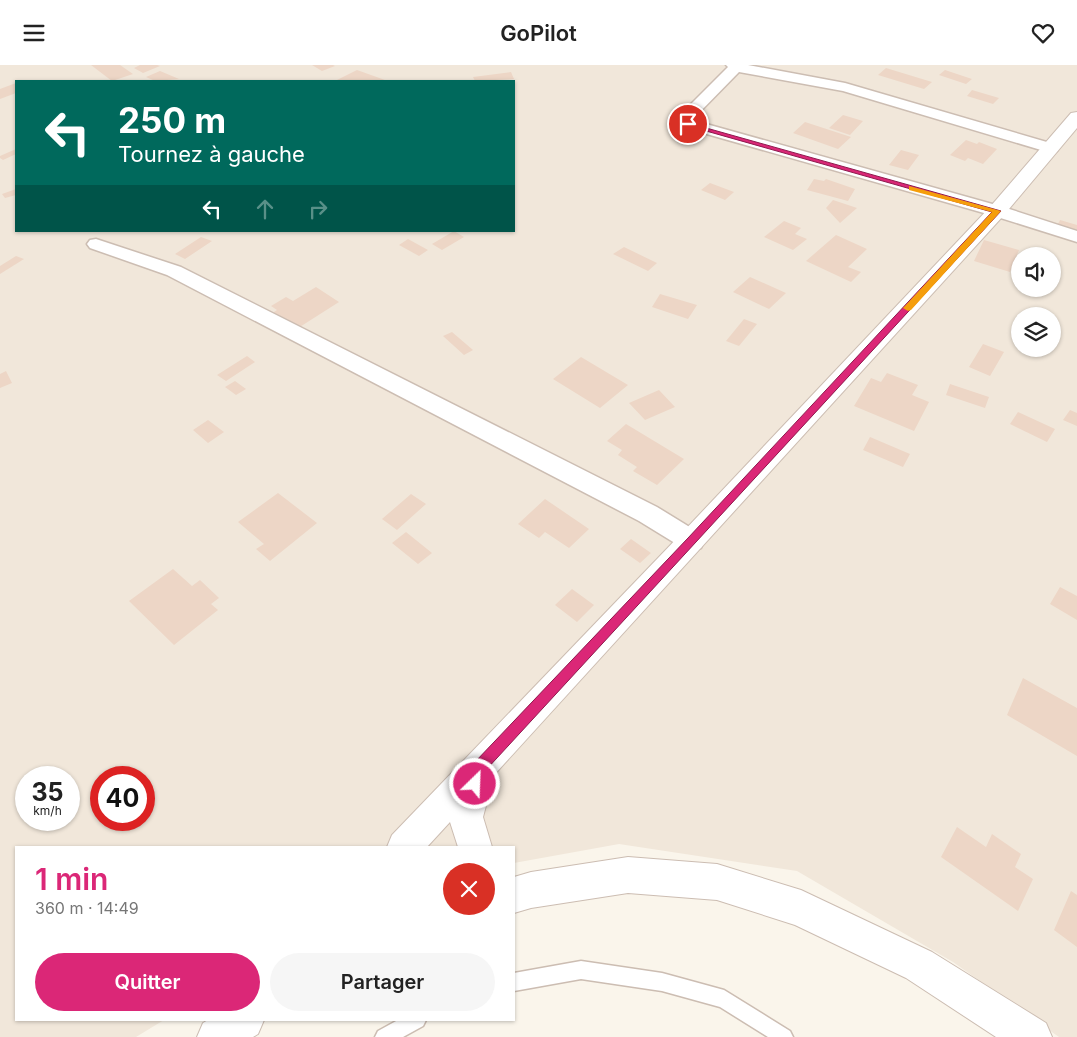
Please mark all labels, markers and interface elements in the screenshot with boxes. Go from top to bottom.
icon: menu [20,19,48,47]
icon: heart [1029,19,1057,47]
text: GoPilot [500,20,577,46]
text: 250 m [118,99,226,141]
icon: left [35,100,100,165]
pin [667,103,709,145]
icon: arrive [674,110,702,138]
text: Tournez à gauche [118,141,305,167]
icon: left [198,195,226,223]
icon: ahead [251,195,279,223]
icon: right [304,195,332,223]
map controls [1011,247,1061,357]
button: sound [1011,247,1061,297]
button: layers [1011,307,1061,357]
position arrow [448,757,500,809]
speed limit sign: 40 [90,766,155,831]
text: 35 [31,777,64,807]
text: km/h [33,803,62,818]
text: 1 min [35,861,108,897]
button: close [443,863,495,915]
text: 360 m · 14:49 [35,898,139,918]
button: Quitter [35,953,260,1011]
button: Partager [270,953,495,1011]

